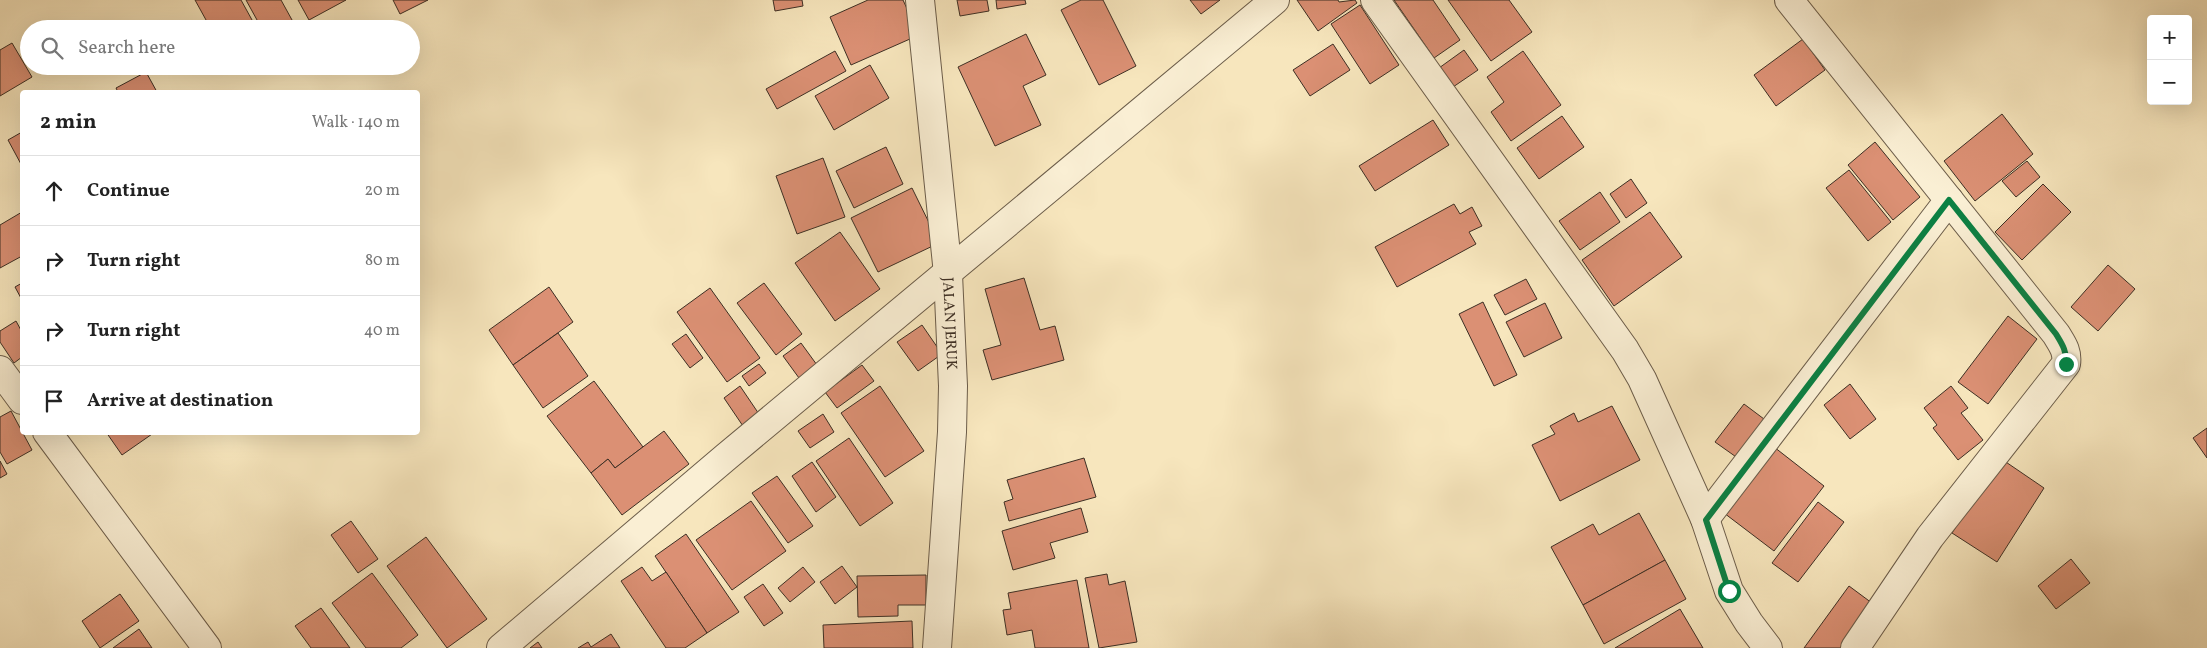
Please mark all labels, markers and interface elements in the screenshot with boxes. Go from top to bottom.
map controls [2147,15,2192,105]
button: + [2147,15,2192,60]
search box [20,20,420,75]
icon: search [38,34,66,62]
text: Search here [78,35,175,61]
button: − [2147,60,2192,105]
text: 2 min [40,108,97,137]
text: Walk · 140 m [312,112,400,134]
icon: ahead [40,177,68,205]
text: Continue [87,178,170,204]
text: 20 m [365,180,400,202]
icon: right [40,247,68,275]
text: Turn right [87,248,180,274]
text: 80 m [365,250,400,272]
street label: JALAN JERUK [936,277,961,371]
icon: right [40,317,68,345]
text: Turn right [87,318,180,344]
text: 40 m [364,320,400,342]
route end [2055,353,2078,376]
icon: arrive [40,387,68,415]
text: Arrive at destination [87,388,273,414]
route start [1718,580,1741,603]

